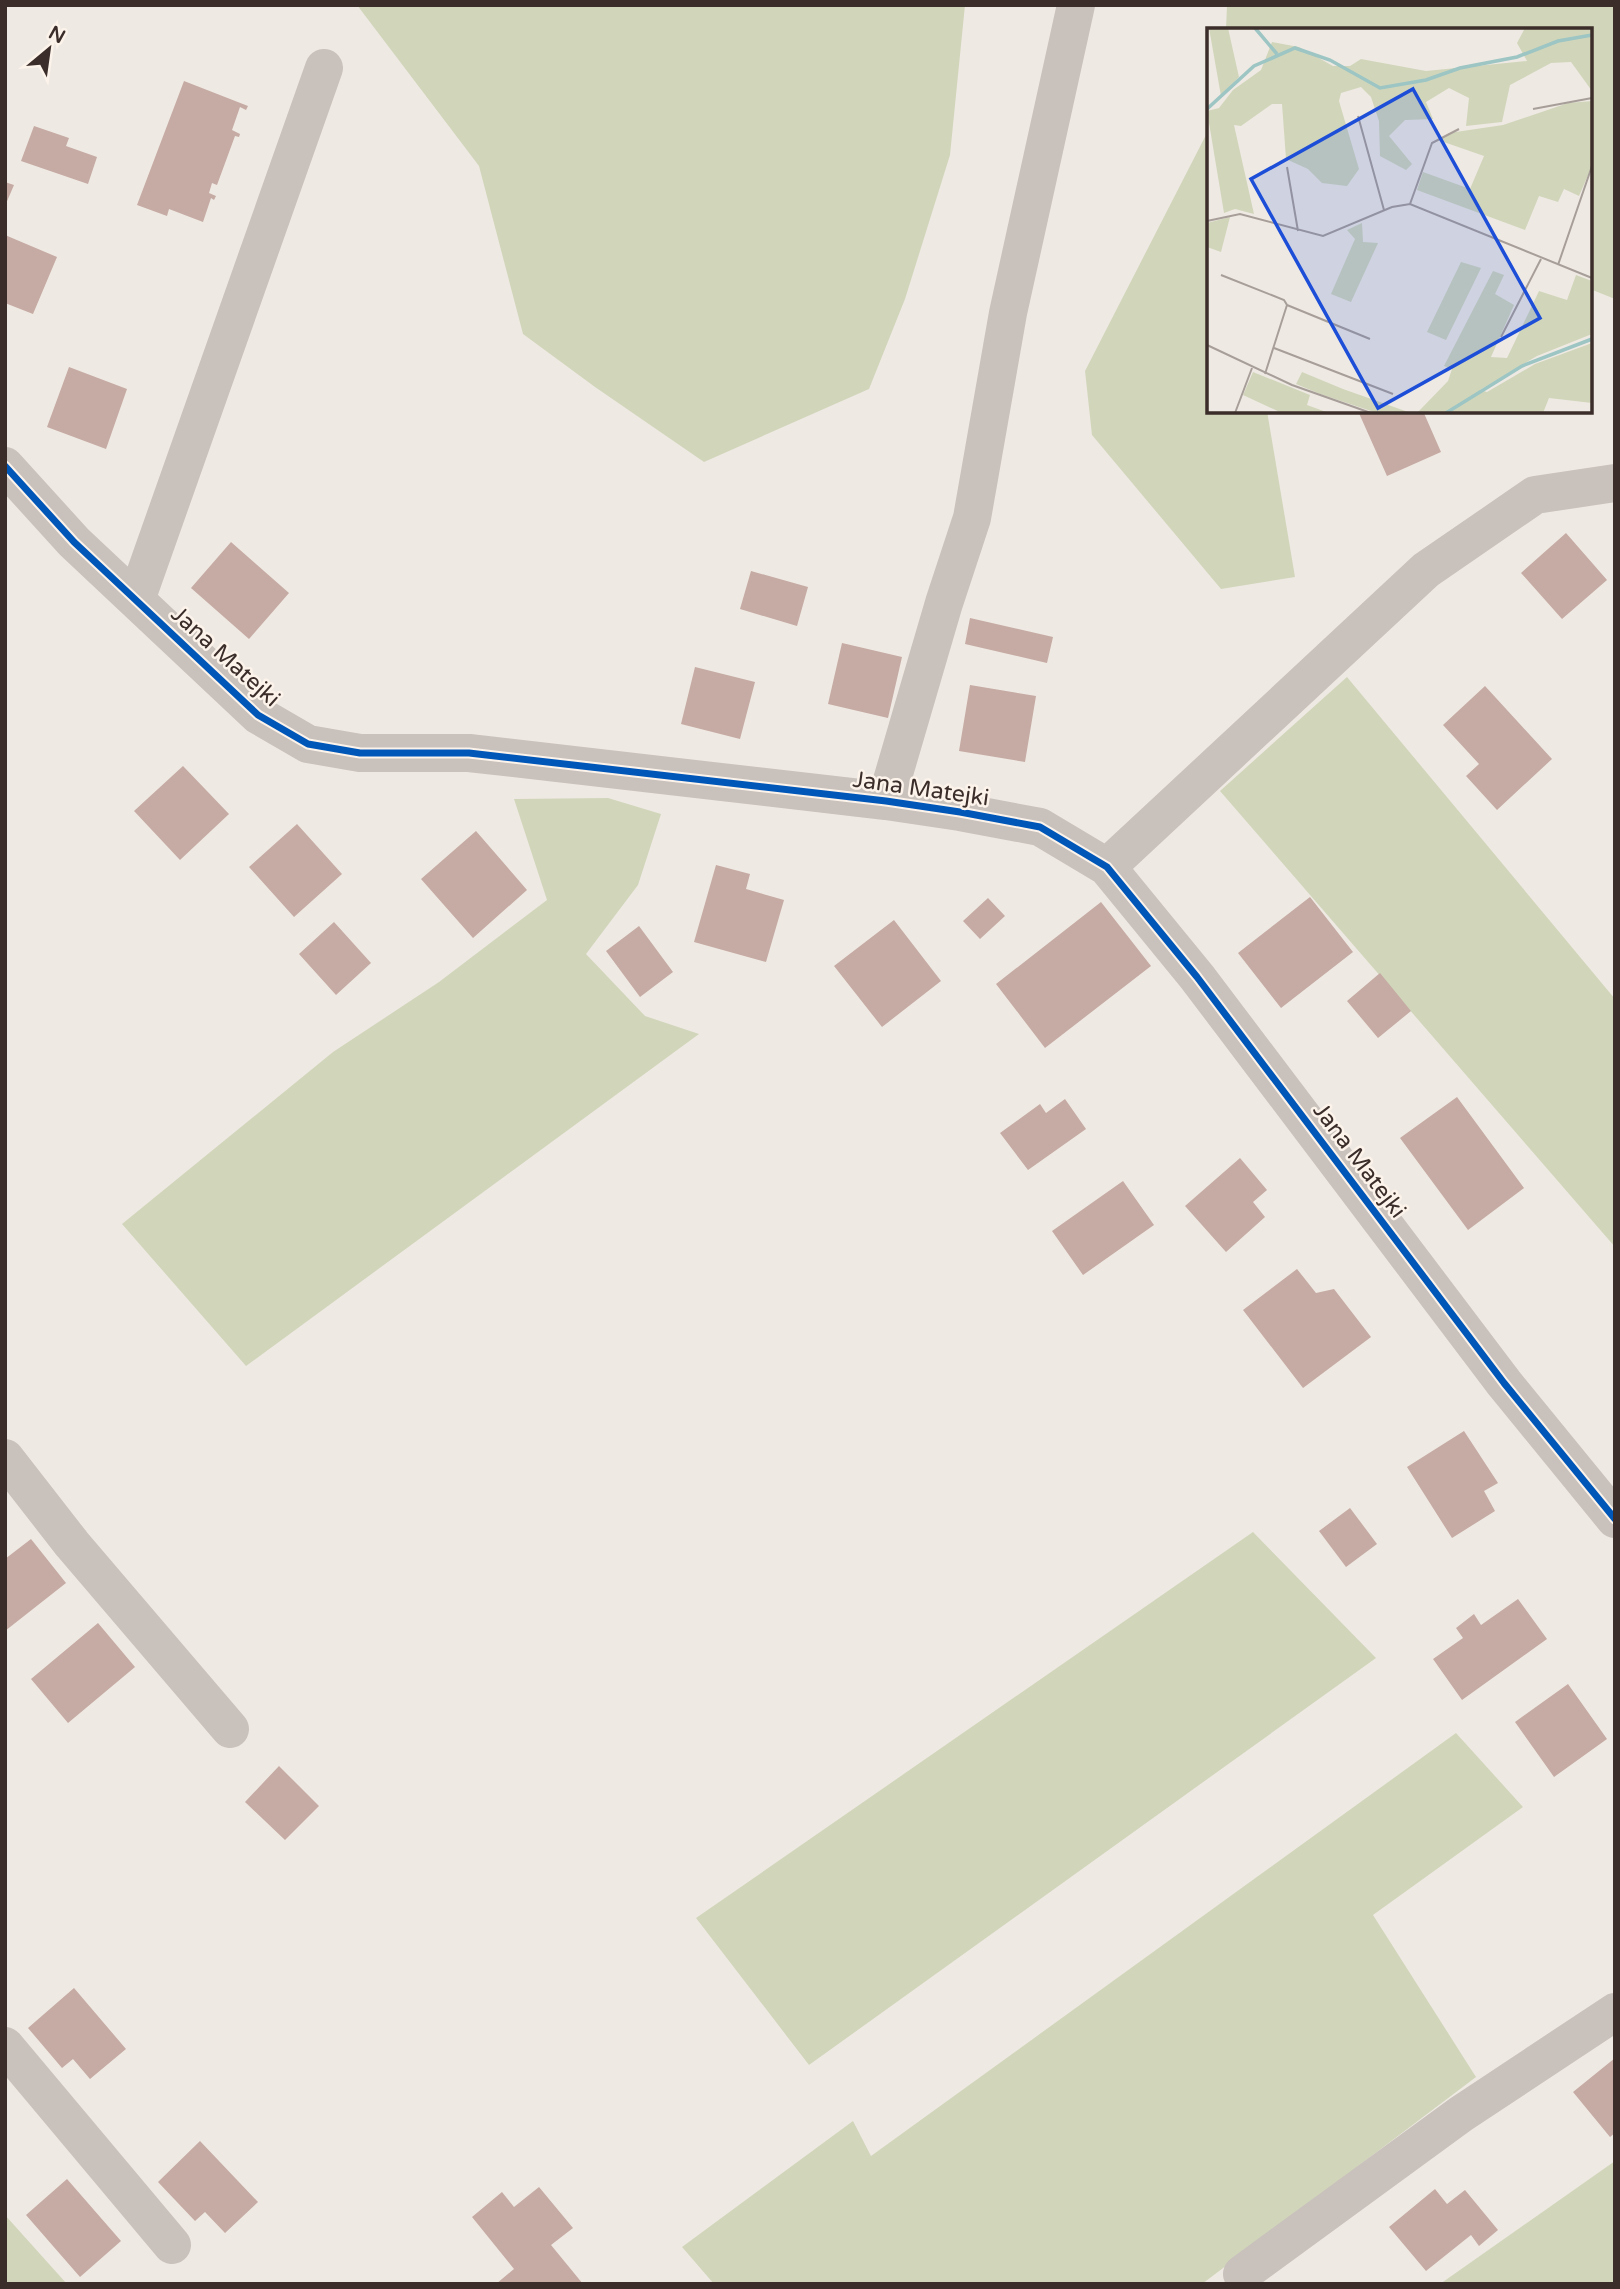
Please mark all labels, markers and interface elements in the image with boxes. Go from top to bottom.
north arrow [14,14,84,84]
text: N [45,22,69,48]
inset map [1207,28,1592,413]
street label: Jana Matejki [165,600,286,713]
street label: Jana Matejki [851,766,991,812]
street label: Jana Matejki [1307,1097,1412,1224]

